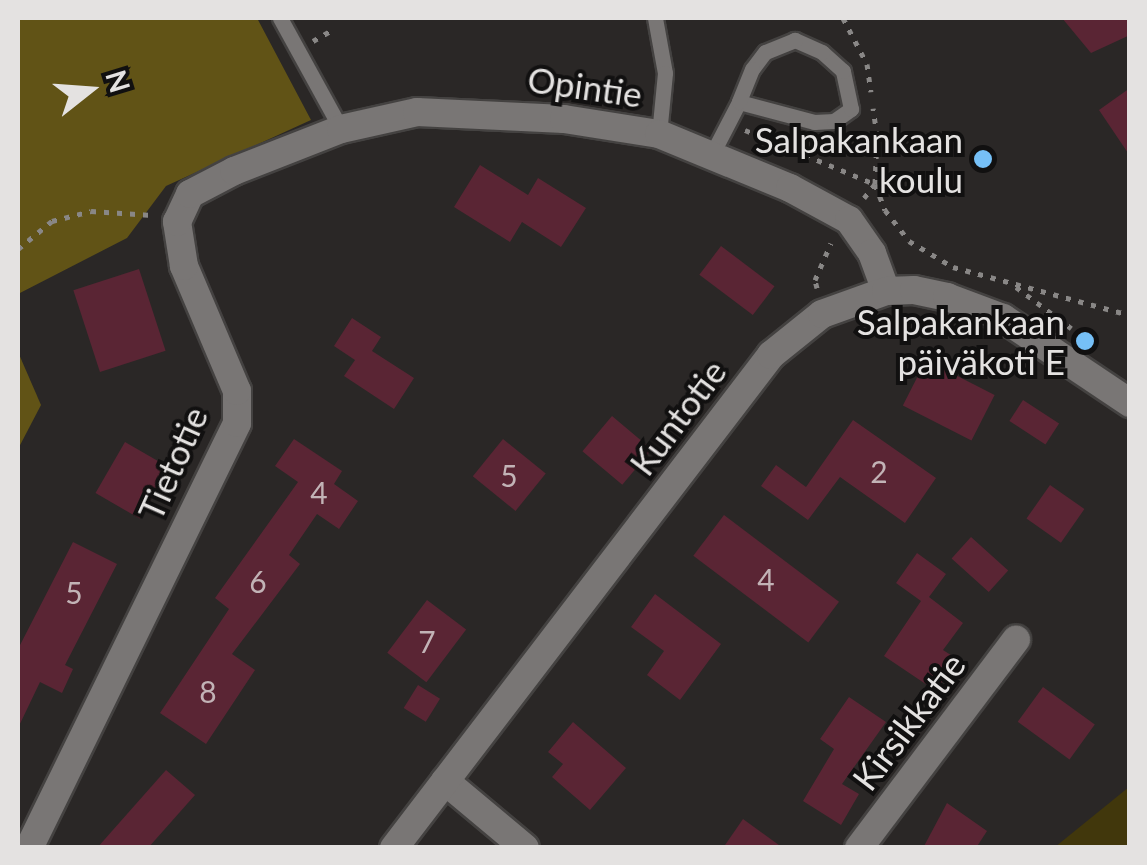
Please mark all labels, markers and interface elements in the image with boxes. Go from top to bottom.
north arrow [40,40,140,140]
street label: Opintie [525,57,645,115]
text: N [99,66,138,97]
place label: Salpakankaan koulu [755,118,963,200]
marker: Salpakankaan koulu [972,148,994,170]
place label: Salpakankaan päiväkoti E [857,300,1065,382]
marker: Salpakankaan päiväkoti E [1074,330,1096,352]
street label: Kuntotie [620,351,734,483]
street label: Tietotie [129,400,215,526]
house number: 2 [870,453,888,489]
house number: 5 [500,457,518,493]
house number: 4 [310,474,328,510]
house number: 4 [757,561,775,597]
house number: 6 [249,563,267,599]
house number: 5 [65,574,83,610]
house number: 7 [418,623,436,659]
street label: Kirsikkatie [843,644,973,798]
house number: 8 [199,673,217,709]

